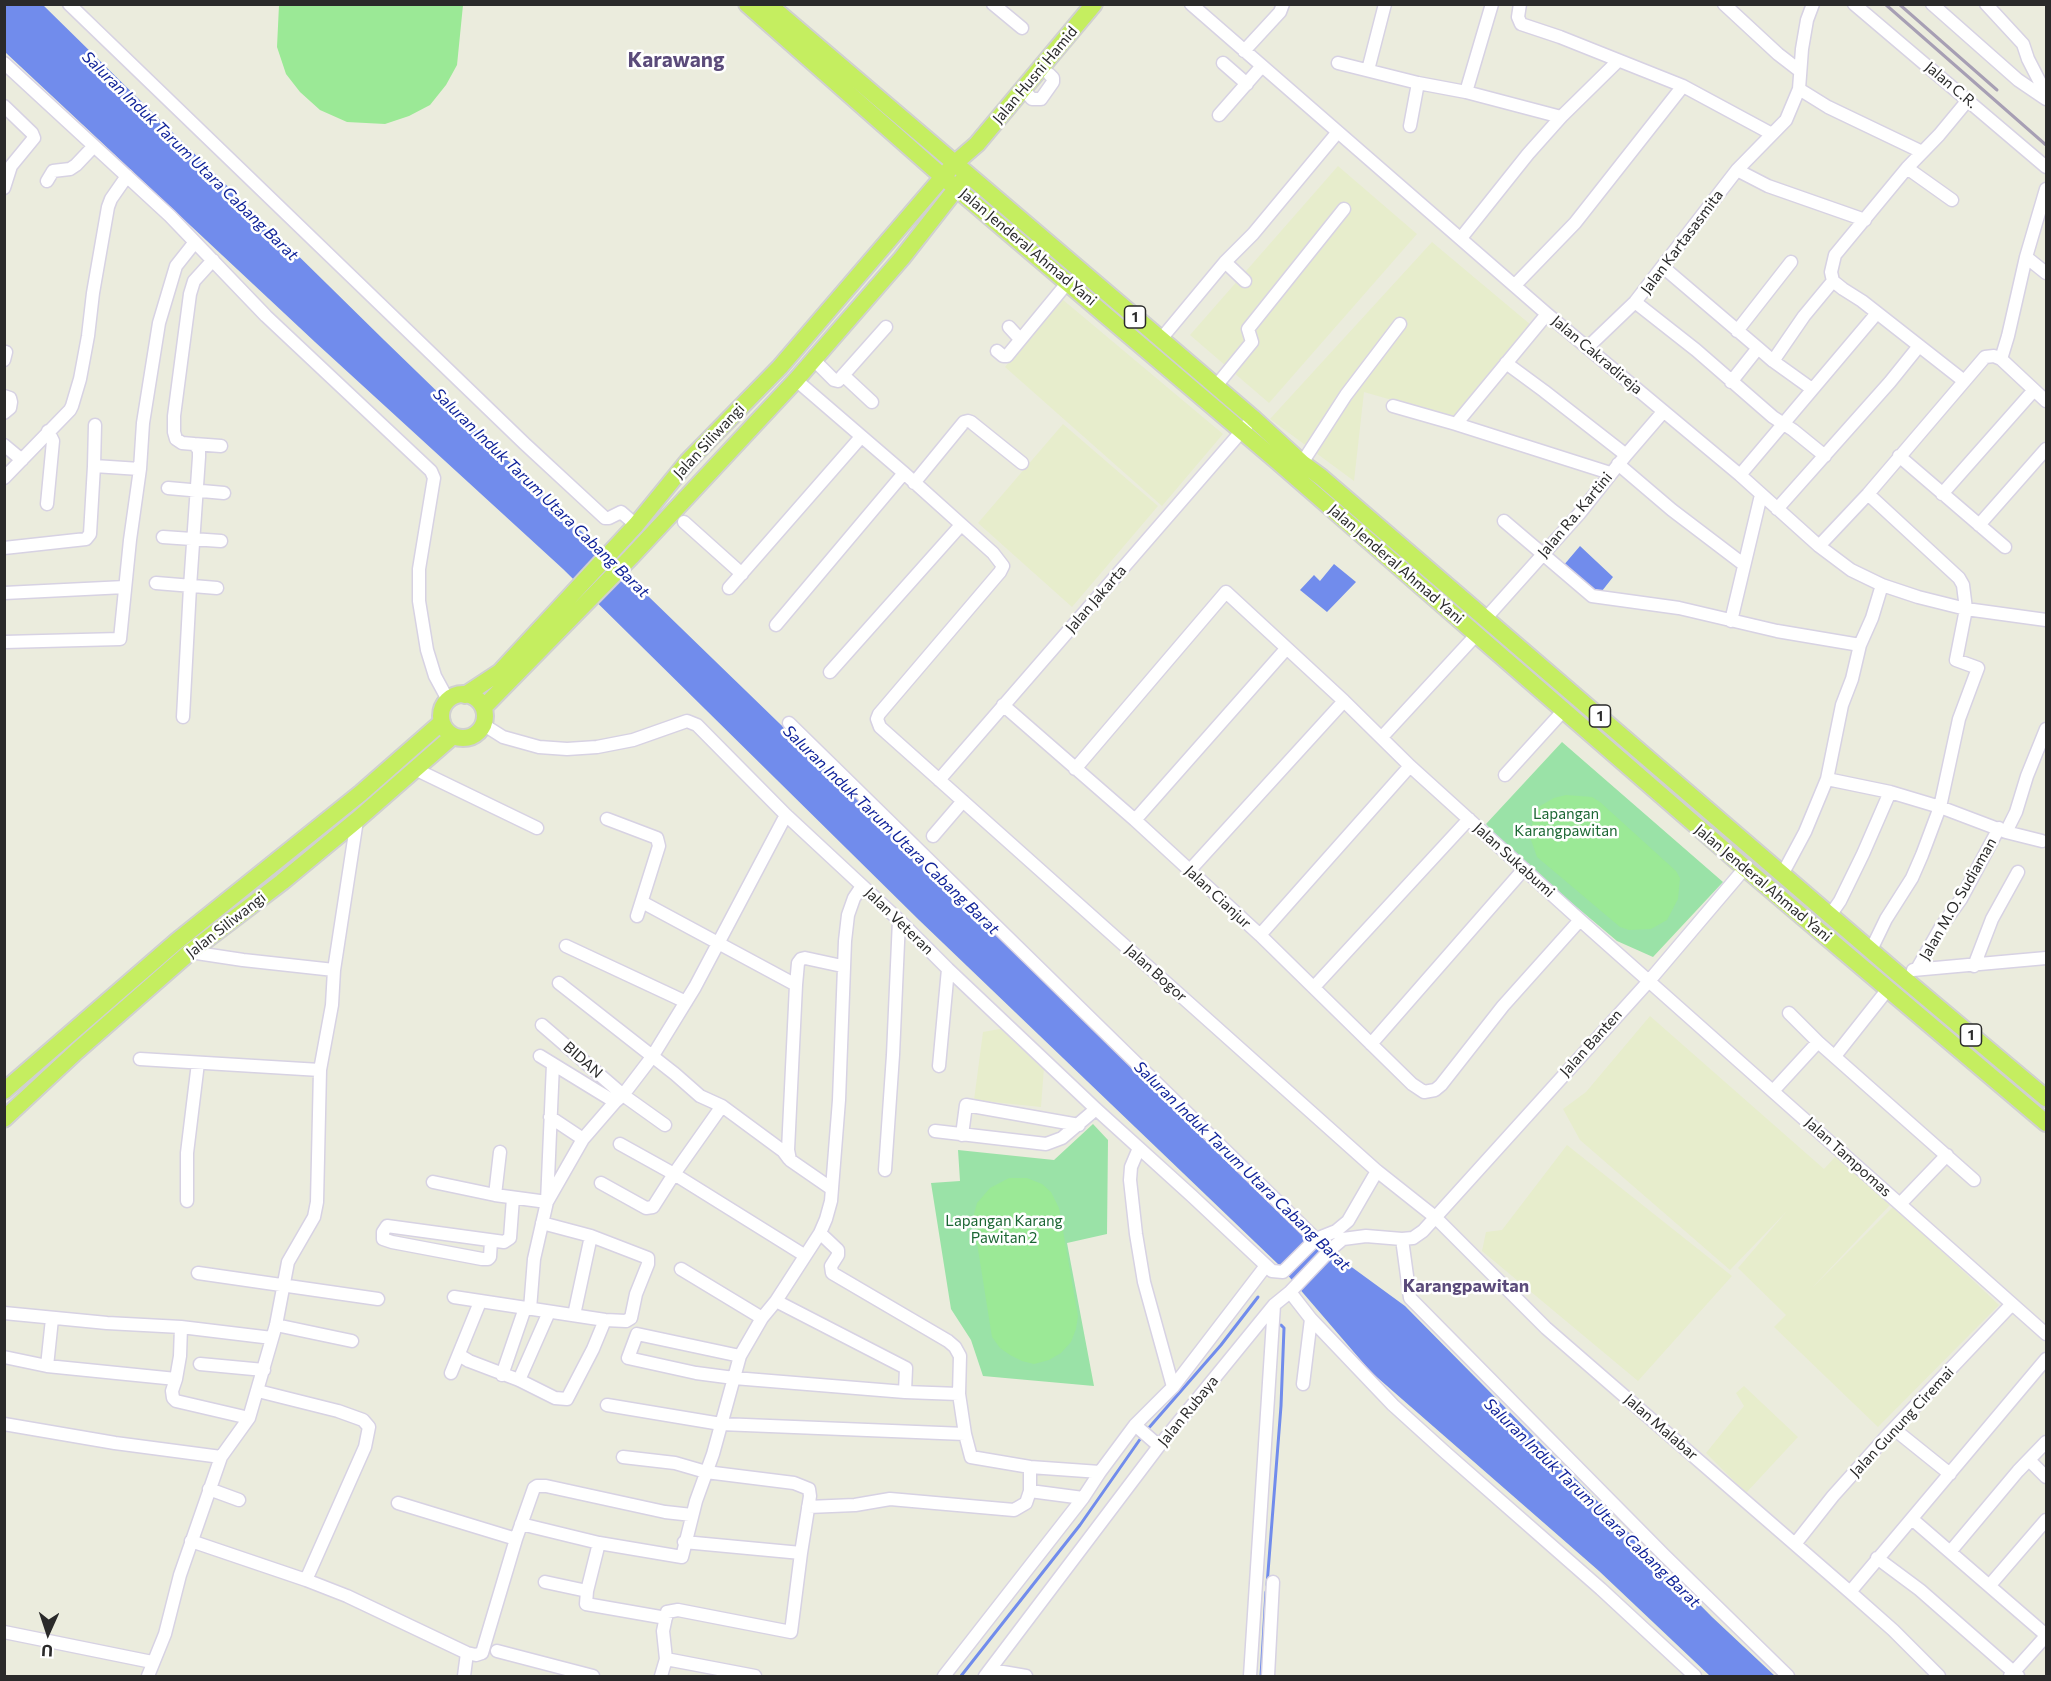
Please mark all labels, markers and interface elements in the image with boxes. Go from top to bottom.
street label: Jalan Husni Hamid [989,23,1081,127]
water label: Saluran Induk Tarum Utara Cabang Barat [78,47,302,265]
district label: Karawang [628,47,724,73]
street label: Jalan C.R. [1921,58,1981,112]
street label: Jalan Jenderal Ahmad Yani [956,184,1100,310]
street label: Jalan Kartasasmita [1637,186,1727,298]
road number: 1 [1124,306,1146,328]
street label: Jalan Cakradireja [1548,312,1646,398]
water label: Saluran Induk Tarum Utara Cabang Barat [429,384,653,602]
street label: Jalan Siliwangi [670,400,748,482]
street label: Jalan Ra. Kartini [1534,469,1616,561]
street label: Jalan Jenderal Ahmad Yani [1325,500,1467,628]
street label: Jalan Jakarta [1062,562,1130,636]
road number: 1 [1590,705,1610,727]
water label: Saluran Induk Tarum Utara Cabang Barat [779,721,1003,939]
park label: Lapangan Karangpawitan [1514,805,1618,840]
street label: Jalan Sukabumi [1470,819,1558,901]
street label: Jalan Jenderal Ahmad Yani [1691,820,1835,946]
street label: Jalan M.O. Sudiaman [1916,835,2000,963]
street label: Jalan Cianjur [1181,862,1255,932]
street label: Jalan Veteran [861,884,937,958]
street label: Jalan Siliwangi [183,888,269,962]
street label: Jalan Bogor [1121,941,1191,1005]
street label: Jalan Banten [1556,1006,1626,1080]
road number: 1 [1960,1024,1982,1046]
street label: BIDAN [560,1038,606,1082]
water label: Saluran Induk Tarum Utara Cabang Barat [1130,1057,1354,1275]
street label: Jalan Tampomas [1801,1113,1895,1201]
park label: Lapangan Karang Pawitan 2 [945,1212,1063,1247]
district label: Karangpawitan [1403,1275,1529,1297]
street label: Jalan Gunung Ciremai [1846,1363,1958,1481]
street label: Jalan Rubaya [1154,1372,1222,1450]
street label: Jalan Malabar [1620,1390,1702,1464]
water label: Saluran Induk Tarum Utara Cabang Barat [1480,1394,1704,1612]
north arrow [18,1603,78,1663]
text: U [41,1642,53,1661]

